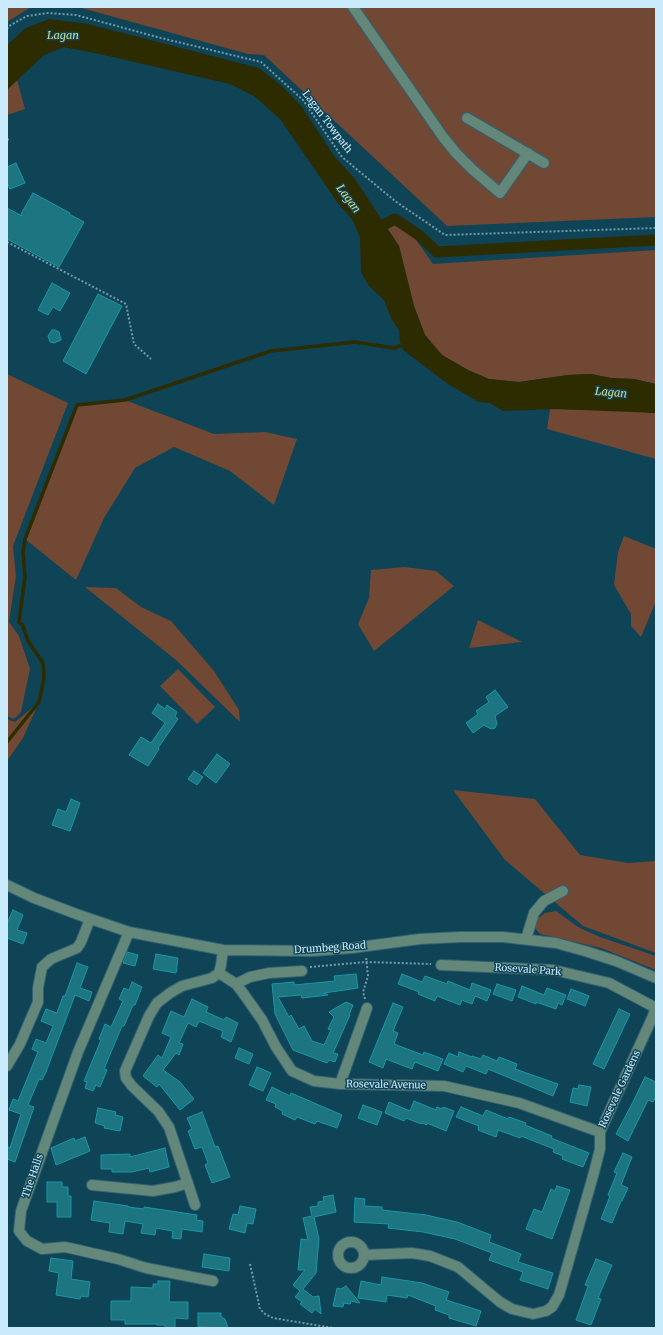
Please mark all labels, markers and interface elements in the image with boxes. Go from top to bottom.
water label: Lagan [47,29,79,43]
street label: Lagan Towpath [300,88,354,156]
water label: Lagan [333,182,363,216]
water label: Lagan [595,385,627,401]
street label: Drumbeg Road [294,939,366,957]
street label: Rosevale Park [494,962,562,978]
street label: Rosevale Gardens [597,1048,643,1130]
street label: Rosevale Avenue [346,1078,426,1092]
street label: The Halls [20,1152,46,1200]

